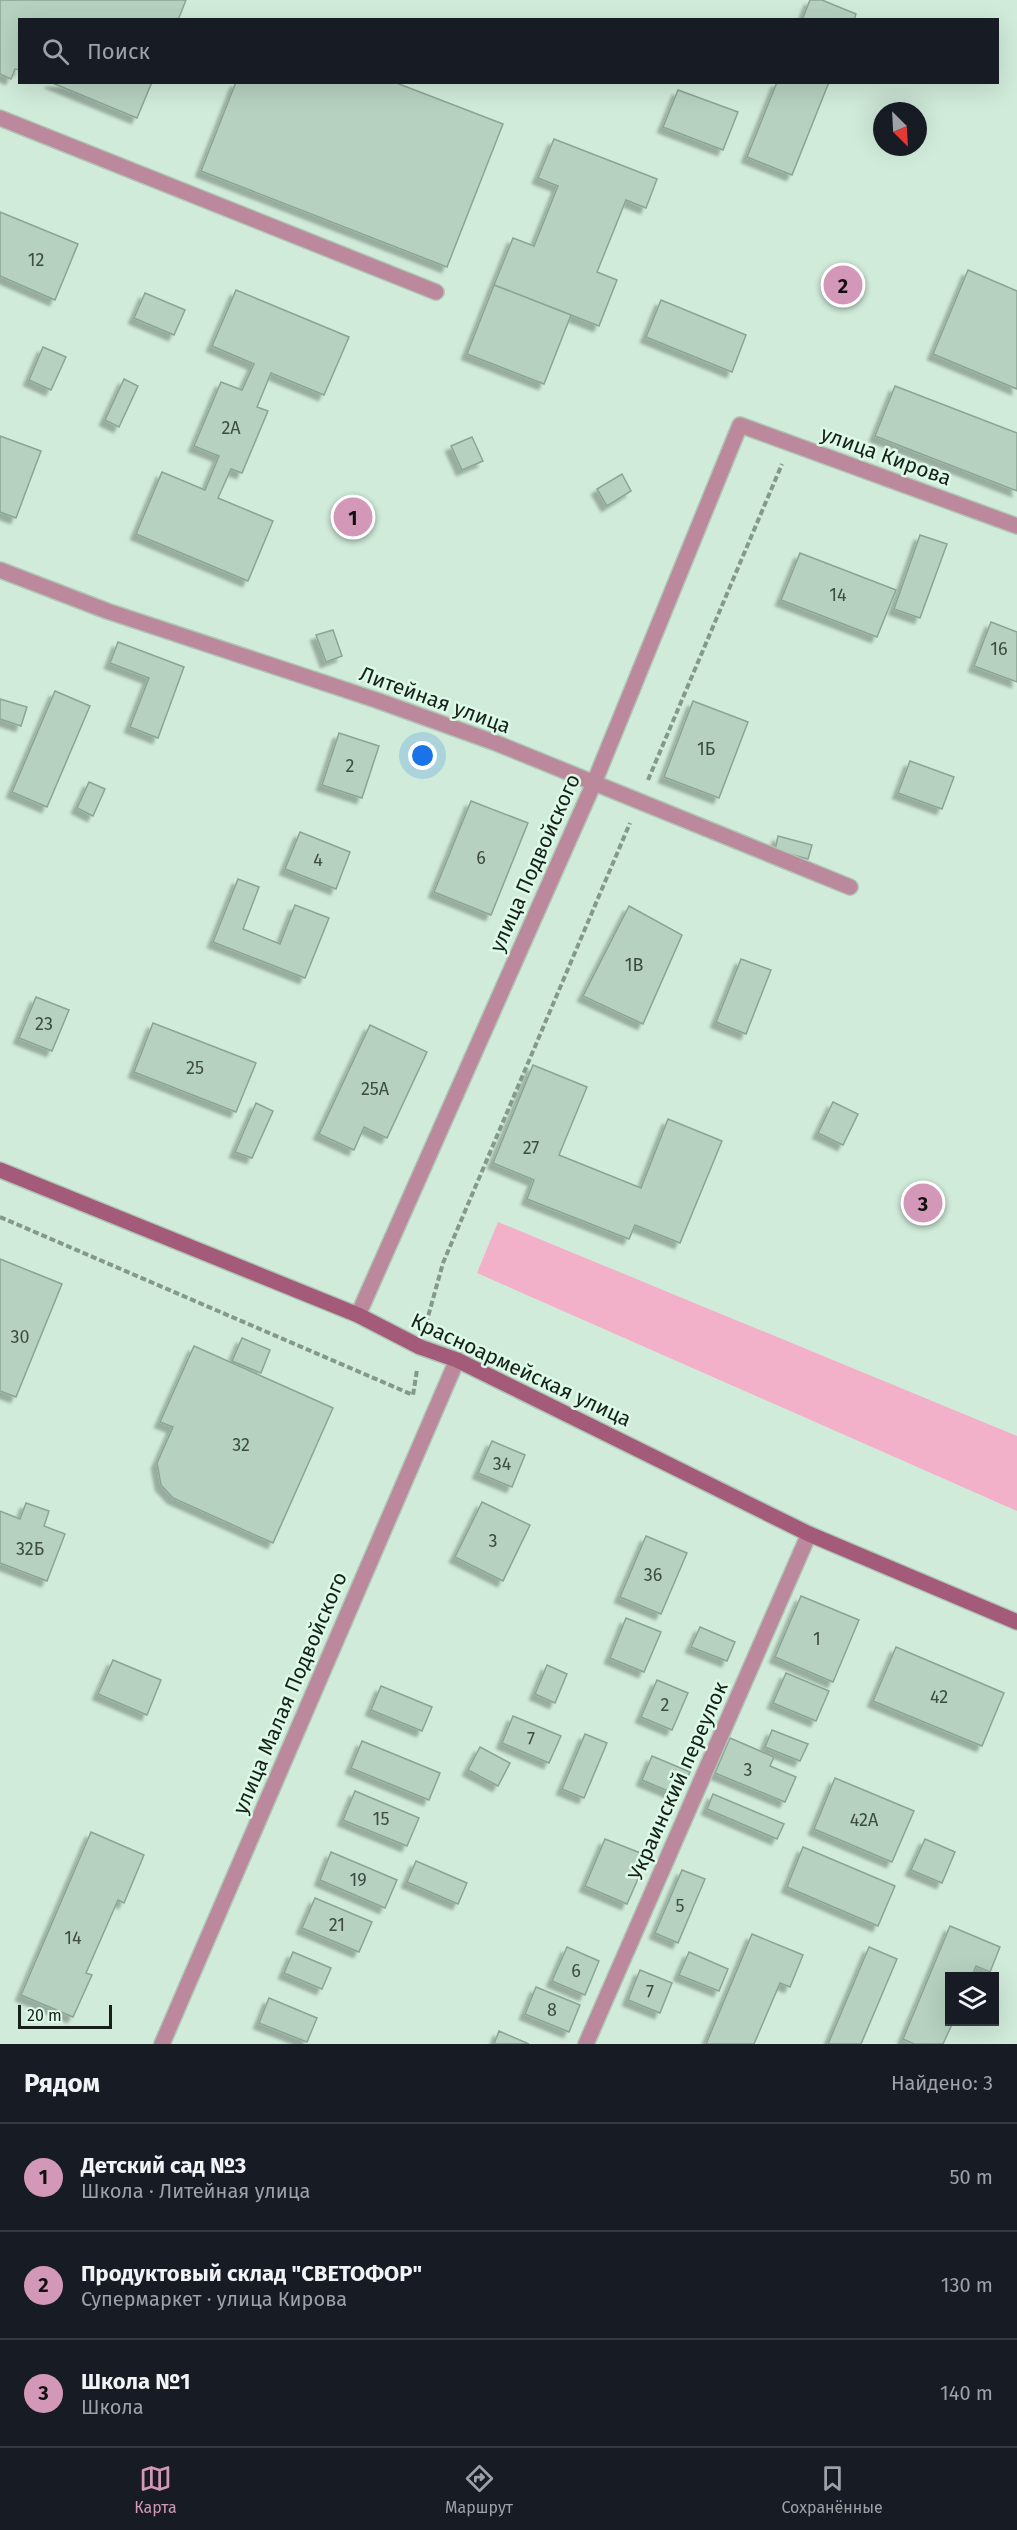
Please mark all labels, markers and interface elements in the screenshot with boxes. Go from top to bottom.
search box [18,18,999,84]
icon: search [39,35,72,68]
text: Поиск [87,38,150,65]
north arrow [873,102,927,156]
house number: 12 [28,249,44,271]
pin: 2 [824,262,862,308]
house number: 2А [221,417,241,439]
street label: улица Кирова [817,420,955,492]
pin: 1 [334,494,372,540]
house number: 14 [829,584,847,606]
house number: 16 [990,638,1008,660]
street label: Литейная улица [356,661,514,739]
house number: 1Б [697,738,715,760]
your location [408,741,437,770]
house number: 2 [346,755,355,777]
street label: улица Подвойского [484,770,586,956]
house number: 6 [476,847,486,869]
house number: 4 [313,849,323,871]
house number: 1В [625,954,643,976]
house number: 23 [35,1013,53,1035]
house number: 25 [186,1057,204,1079]
house number: 25А [361,1078,390,1100]
house number: 27 [523,1137,539,1159]
pin: 3 [904,1180,942,1226]
street label: Красноармейская улица [407,1307,635,1433]
house number: 30 [10,1326,30,1348]
house number: 32 [232,1434,250,1456]
house number: 34 [493,1453,512,1475]
house number: 3 [489,1530,497,1552]
house number: 32Б [16,1538,44,1560]
house number: 36 [644,1564,662,1586]
street label: улица Малая Подвойского [227,1568,353,1818]
house number: 1 [813,1628,821,1650]
street label: Украинский переулок [622,1677,734,1885]
house number: 42 [930,1686,948,1708]
house number: 2 [661,1694,670,1716]
house number: 7 [527,1728,535,1750]
house number: 3 [744,1759,752,1781]
house number: 15 [373,1808,389,1830]
house number: 42А [850,1809,879,1831]
house number: 19 [349,1869,367,1891]
house number: 5 [675,1895,685,1917]
house number: 21 [329,1914,345,1936]
house number: 14 [64,1927,82,1949]
house number: 6 [571,1960,581,1982]
map controls [945,1972,999,2026]
button: layers [945,1972,999,2026]
house number: 7 [646,1981,654,2003]
house number: 8 [547,1999,557,2021]
scale bar [18,2002,112,2030]
text: 20 m [27,2006,62,2025]
text: Рядом [24,2068,100,2099]
text: Найдено: 3 [891,2071,993,2095]
text: Детский сад №3 [81,2152,246,2179]
text: 1 [39,2165,48,2189]
text: 50 m [949,2165,993,2189]
text: Школа · Литейная улица [81,2179,310,2203]
text: Продуктовый склад "СВЕТОФОР" [81,2260,422,2287]
text: 2 [38,2273,49,2297]
text: 130 m [941,2273,993,2297]
text: Супермаркет · улица Кирова [81,2287,347,2311]
text: Школа №1 [81,2368,190,2395]
text: 3 [38,2381,49,2405]
text: 140 m [940,2381,993,2405]
text: Школа [81,2395,144,2419]
tab: Карта [134,2462,177,2517]
tab: Маршрут [445,2462,513,2517]
tab: Сохранённые [781,2462,883,2517]

